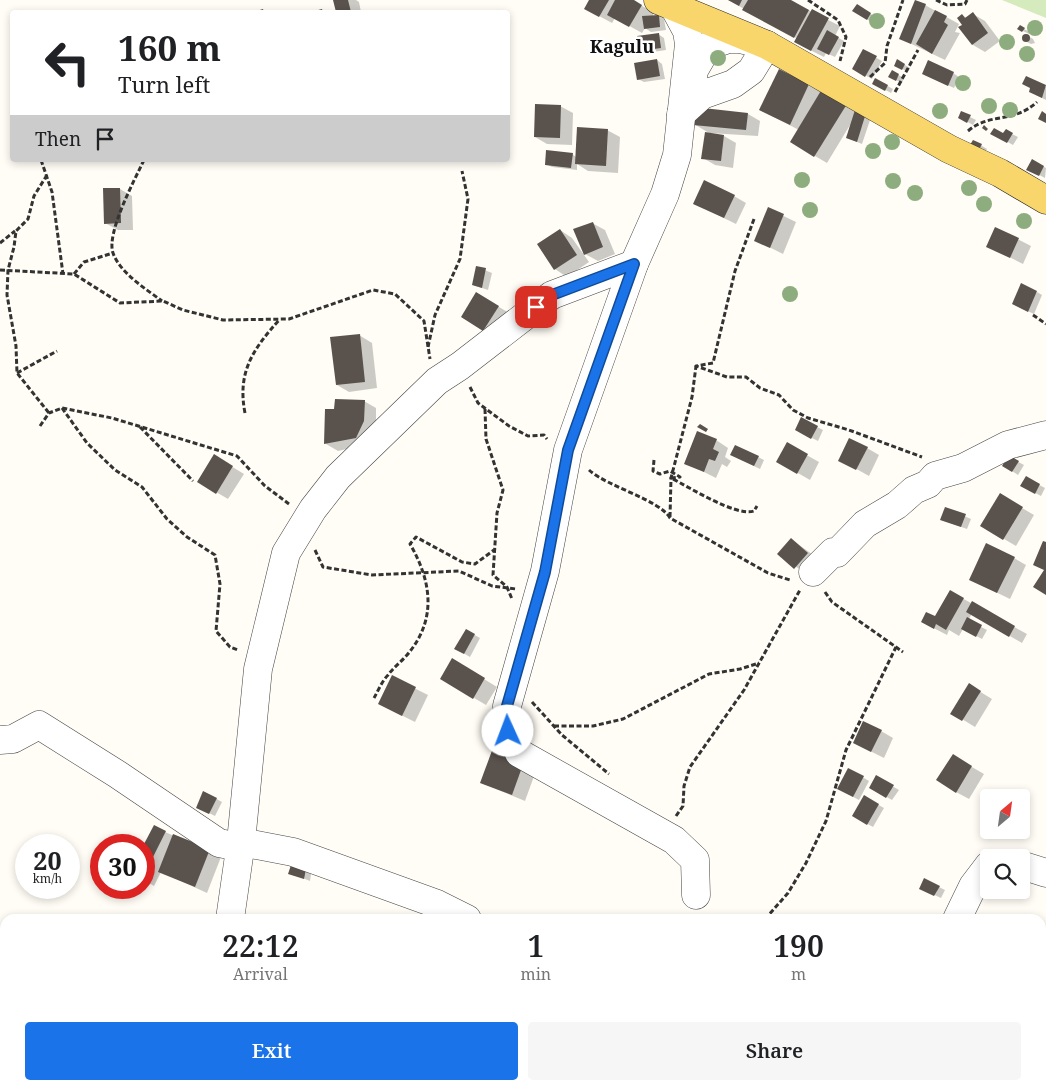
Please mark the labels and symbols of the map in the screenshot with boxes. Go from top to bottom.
district label: Kagulu [590,34,654,58]
pin [515,286,557,328]
position arrow [481,704,533,756]
north arrow [980,789,1030,839]
speed limit sign: 30 [90,834,155,899]

